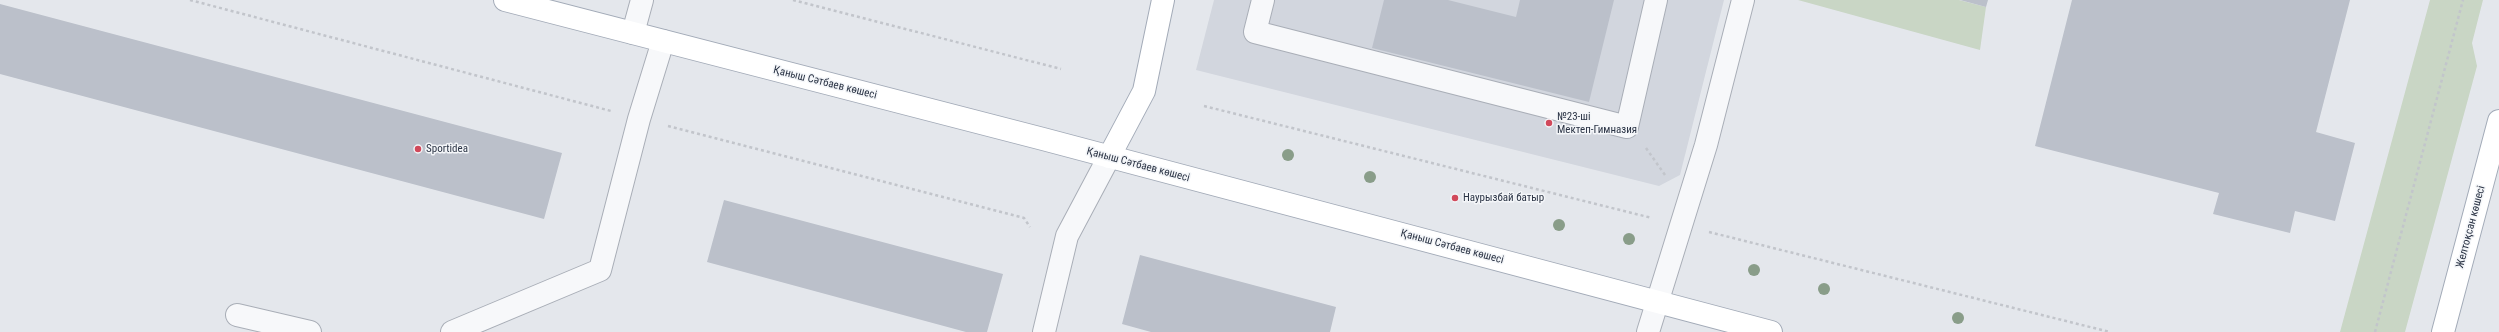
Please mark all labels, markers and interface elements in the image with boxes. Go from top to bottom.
street label: Қаныш Сәтбаев көшесі [772,64,878,102]
place label: №23-ші Мектеп-Гимназия [1557,110,1637,136]
marker: №23-ші Мектеп-Гимназия [1544,118,1554,128]
place label: Sportidea [426,142,468,156]
marker: Sportidea [413,144,423,154]
street label: Қаныш Сәтбаев көшесі [1085,145,1191,185]
street label: Желтоқсан көшесі [2454,184,2488,270]
place label: Наурызбай батыр [1463,191,1544,205]
marker: Наурызбай батыр [1450,193,1460,203]
street label: Қаныш Сәтбаев көшесі [1399,227,1505,267]

